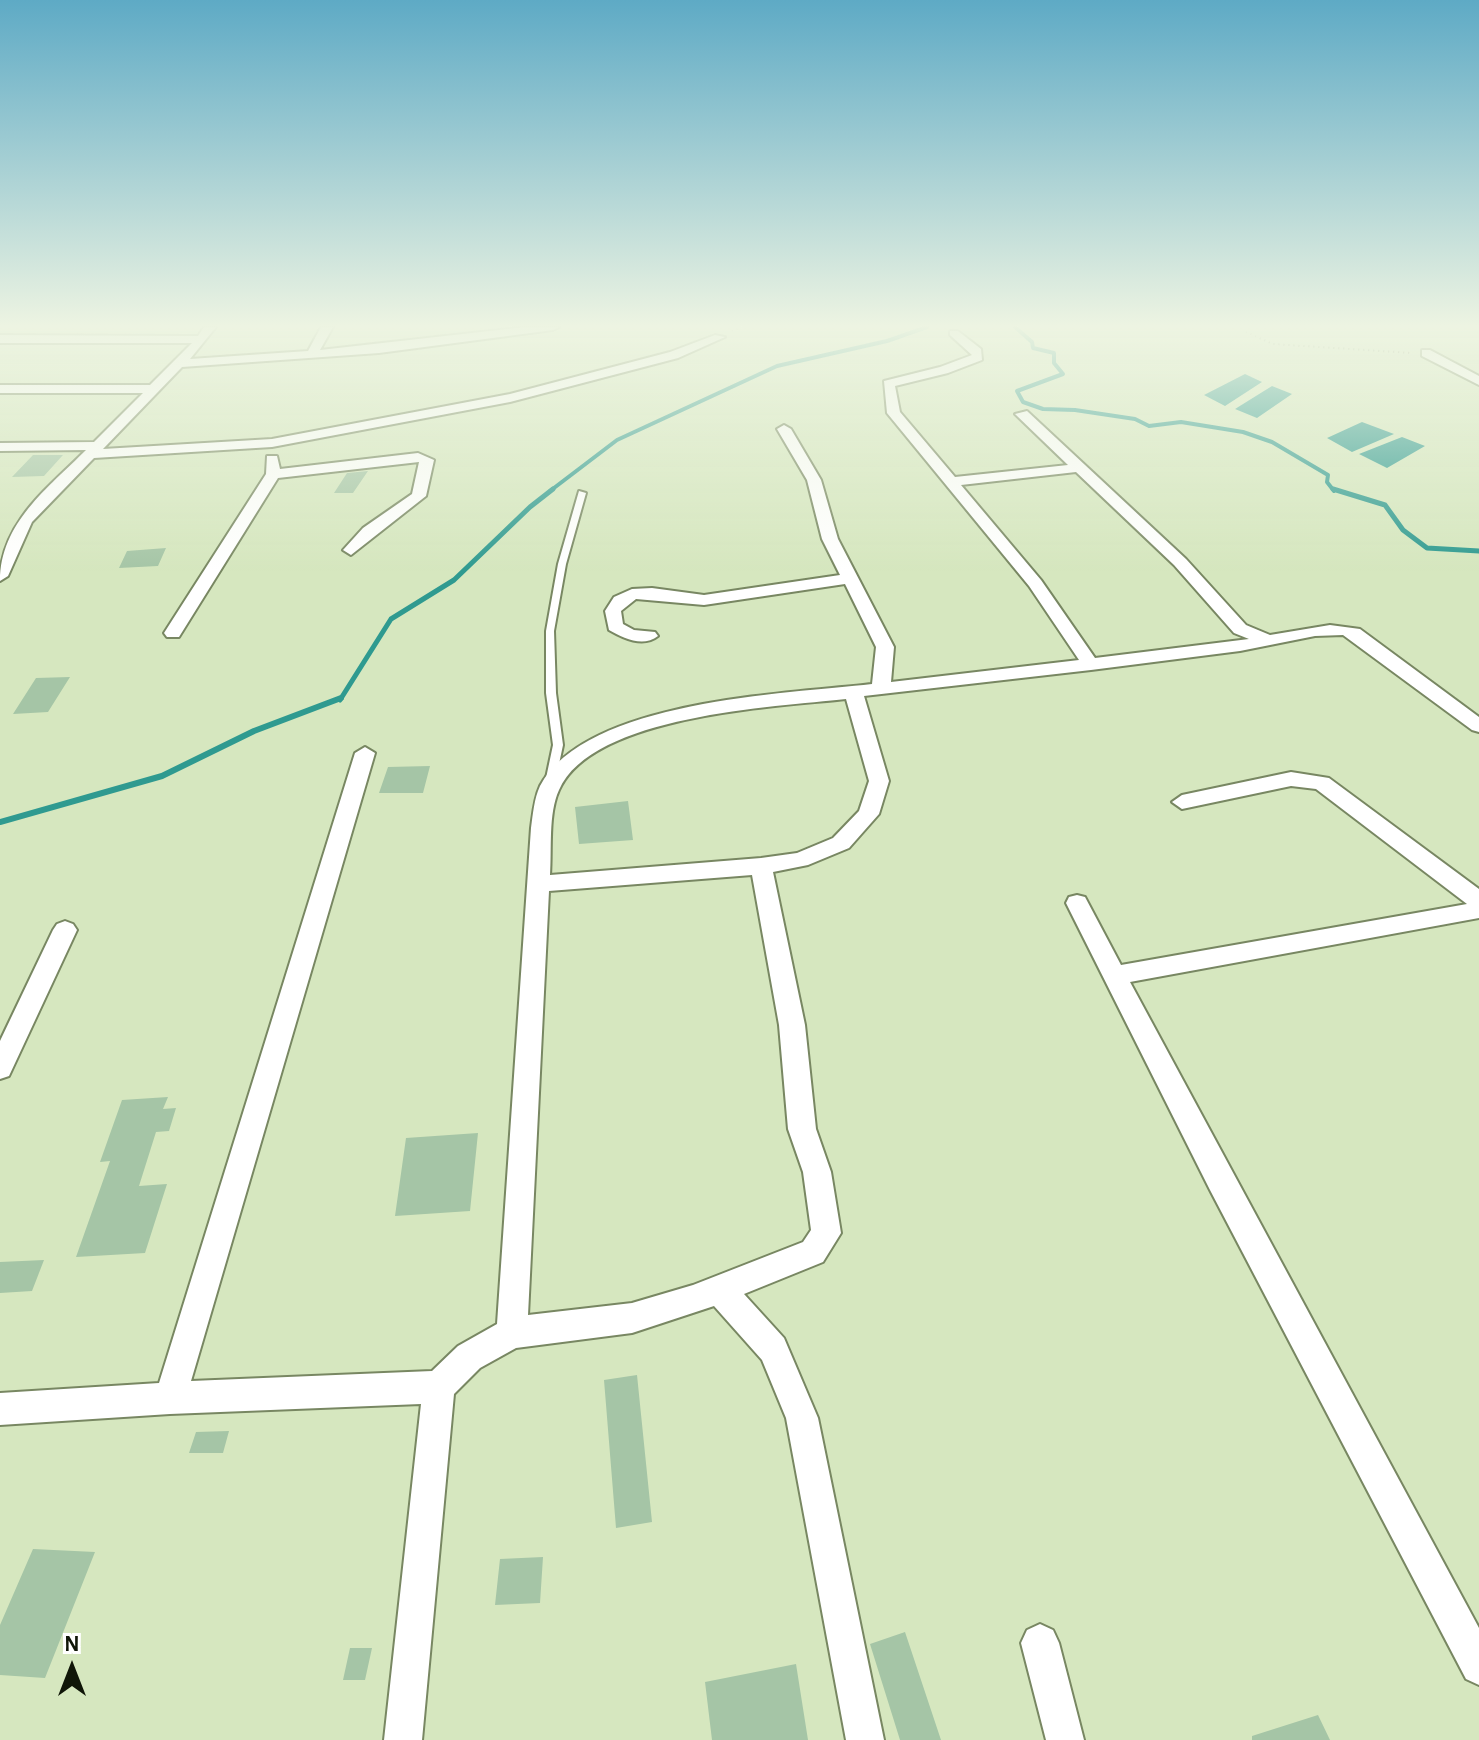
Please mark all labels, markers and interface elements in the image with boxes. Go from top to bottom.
north arrow [32,1628,112,1708]
text: N [64,1633,80,1655]

